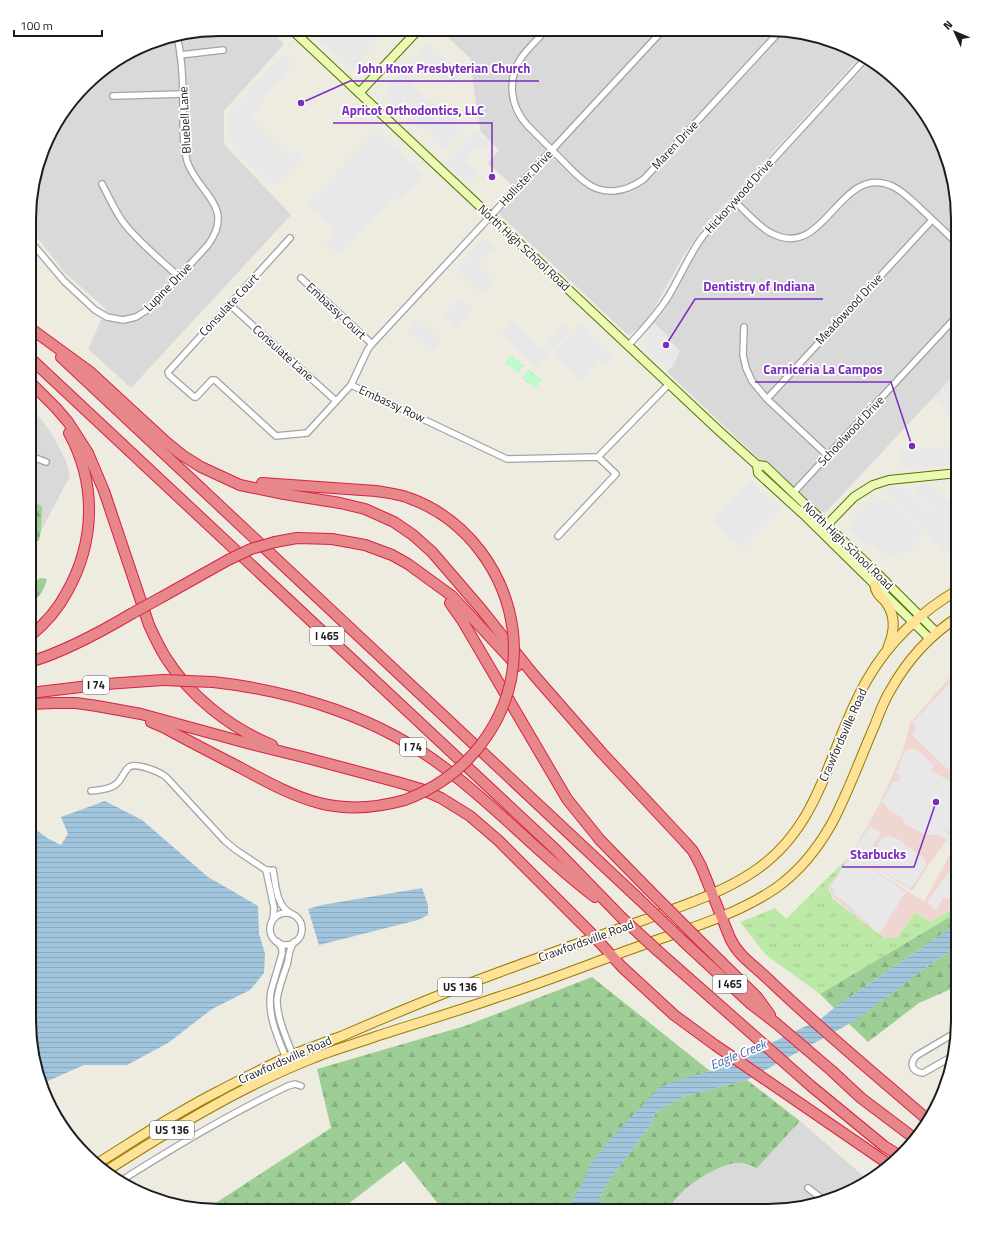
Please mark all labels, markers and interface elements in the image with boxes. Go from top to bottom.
scale bar [14,12,102,38]
north arrow [935,12,975,52]
text: 100 m [20,16,53,35]
text: N [939,17,956,33]
callout: John Knox Presbyterian Church [350,56,539,81]
text: John Knox Presbyterian Church [358,58,530,78]
street label: Bluebell Lane [173,86,196,154]
callout: Apricot Orthodontics, LLC [333,98,492,123]
text: Apricot Orthodontics, LLC [342,100,484,120]
street label: Maren Drive [647,116,703,174]
street label: Hollister Drive [494,145,557,210]
street label: Hickorywood Drive [700,154,777,237]
street label: North High School Road [474,200,575,296]
street label: Lupine Drive [139,258,196,316]
street label: Consulate Court [194,268,264,341]
street label: Meadowood Drive [810,269,887,349]
callout: Dentistry of Indiana [695,274,823,299]
text: Dentistry of Indiana [703,276,815,296]
street label: Embassy Court [302,278,371,344]
street label: Consulate Lane [248,320,318,385]
callout: Carniceria La Campos [755,357,891,382]
text: Carniceria La Campos [763,359,883,379]
street label: Embassy Row [356,380,428,427]
street label: Schoolwood Drive [813,391,888,470]
street label: North High School Road [799,497,898,594]
road number: I 465 [310,627,344,645]
road number: I 74 [83,676,109,694]
street label: Crawfordsville Road [813,685,872,785]
road number: I 74 [400,738,426,756]
callout: Starbucks [842,842,914,867]
text: Starbucks [850,844,906,864]
street label: Crawfordsville Road [535,914,636,967]
road number: I 465 [713,975,747,993]
road number: US 136 [438,978,482,996]
street label: Crawfordsville Road [235,1030,335,1089]
water label: Eagle Creek [707,1033,771,1074]
road number: US 136 [150,1121,194,1139]

